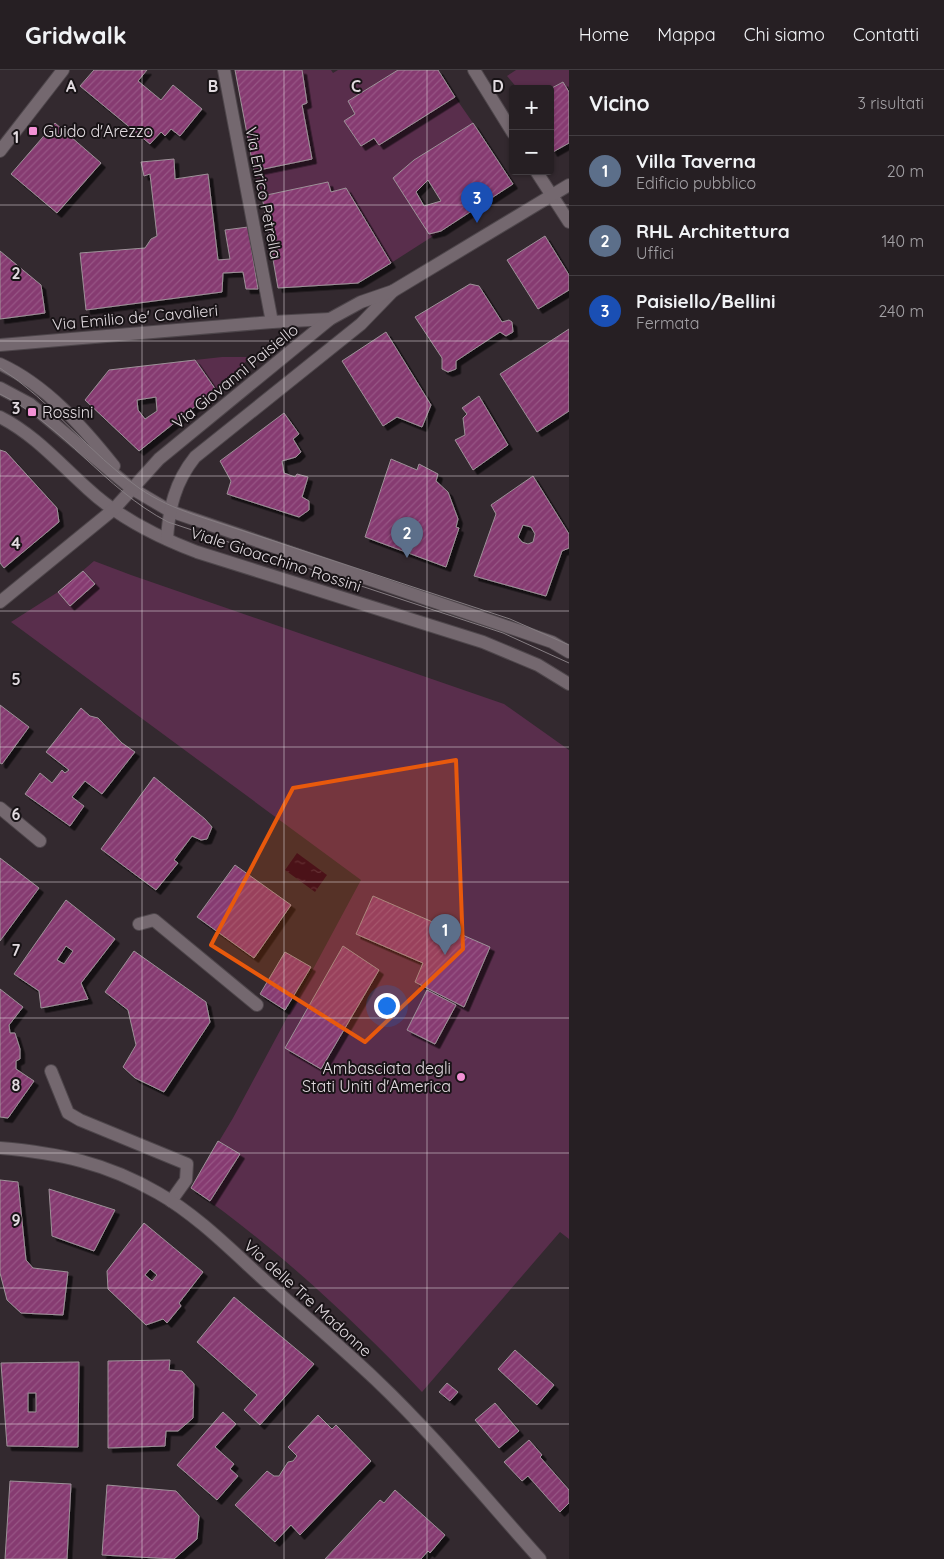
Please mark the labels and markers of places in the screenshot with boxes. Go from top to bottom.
place label: Guido d'Arezzo [43,121,153,141]
marker: Guido d'Arezzo [27,125,39,137]
pin: 3 [461,182,493,223]
place label: Rossini [42,402,93,422]
marker: Rossini [26,406,38,418]
pin: 2 [391,517,423,558]
pin: 1 [429,914,461,955]
place label: Ambasciata degli Stati Uniti d'America [302,1058,451,1096]
marker: Ambasciata degli Stati Uniti d'America [455,1071,467,1083]

